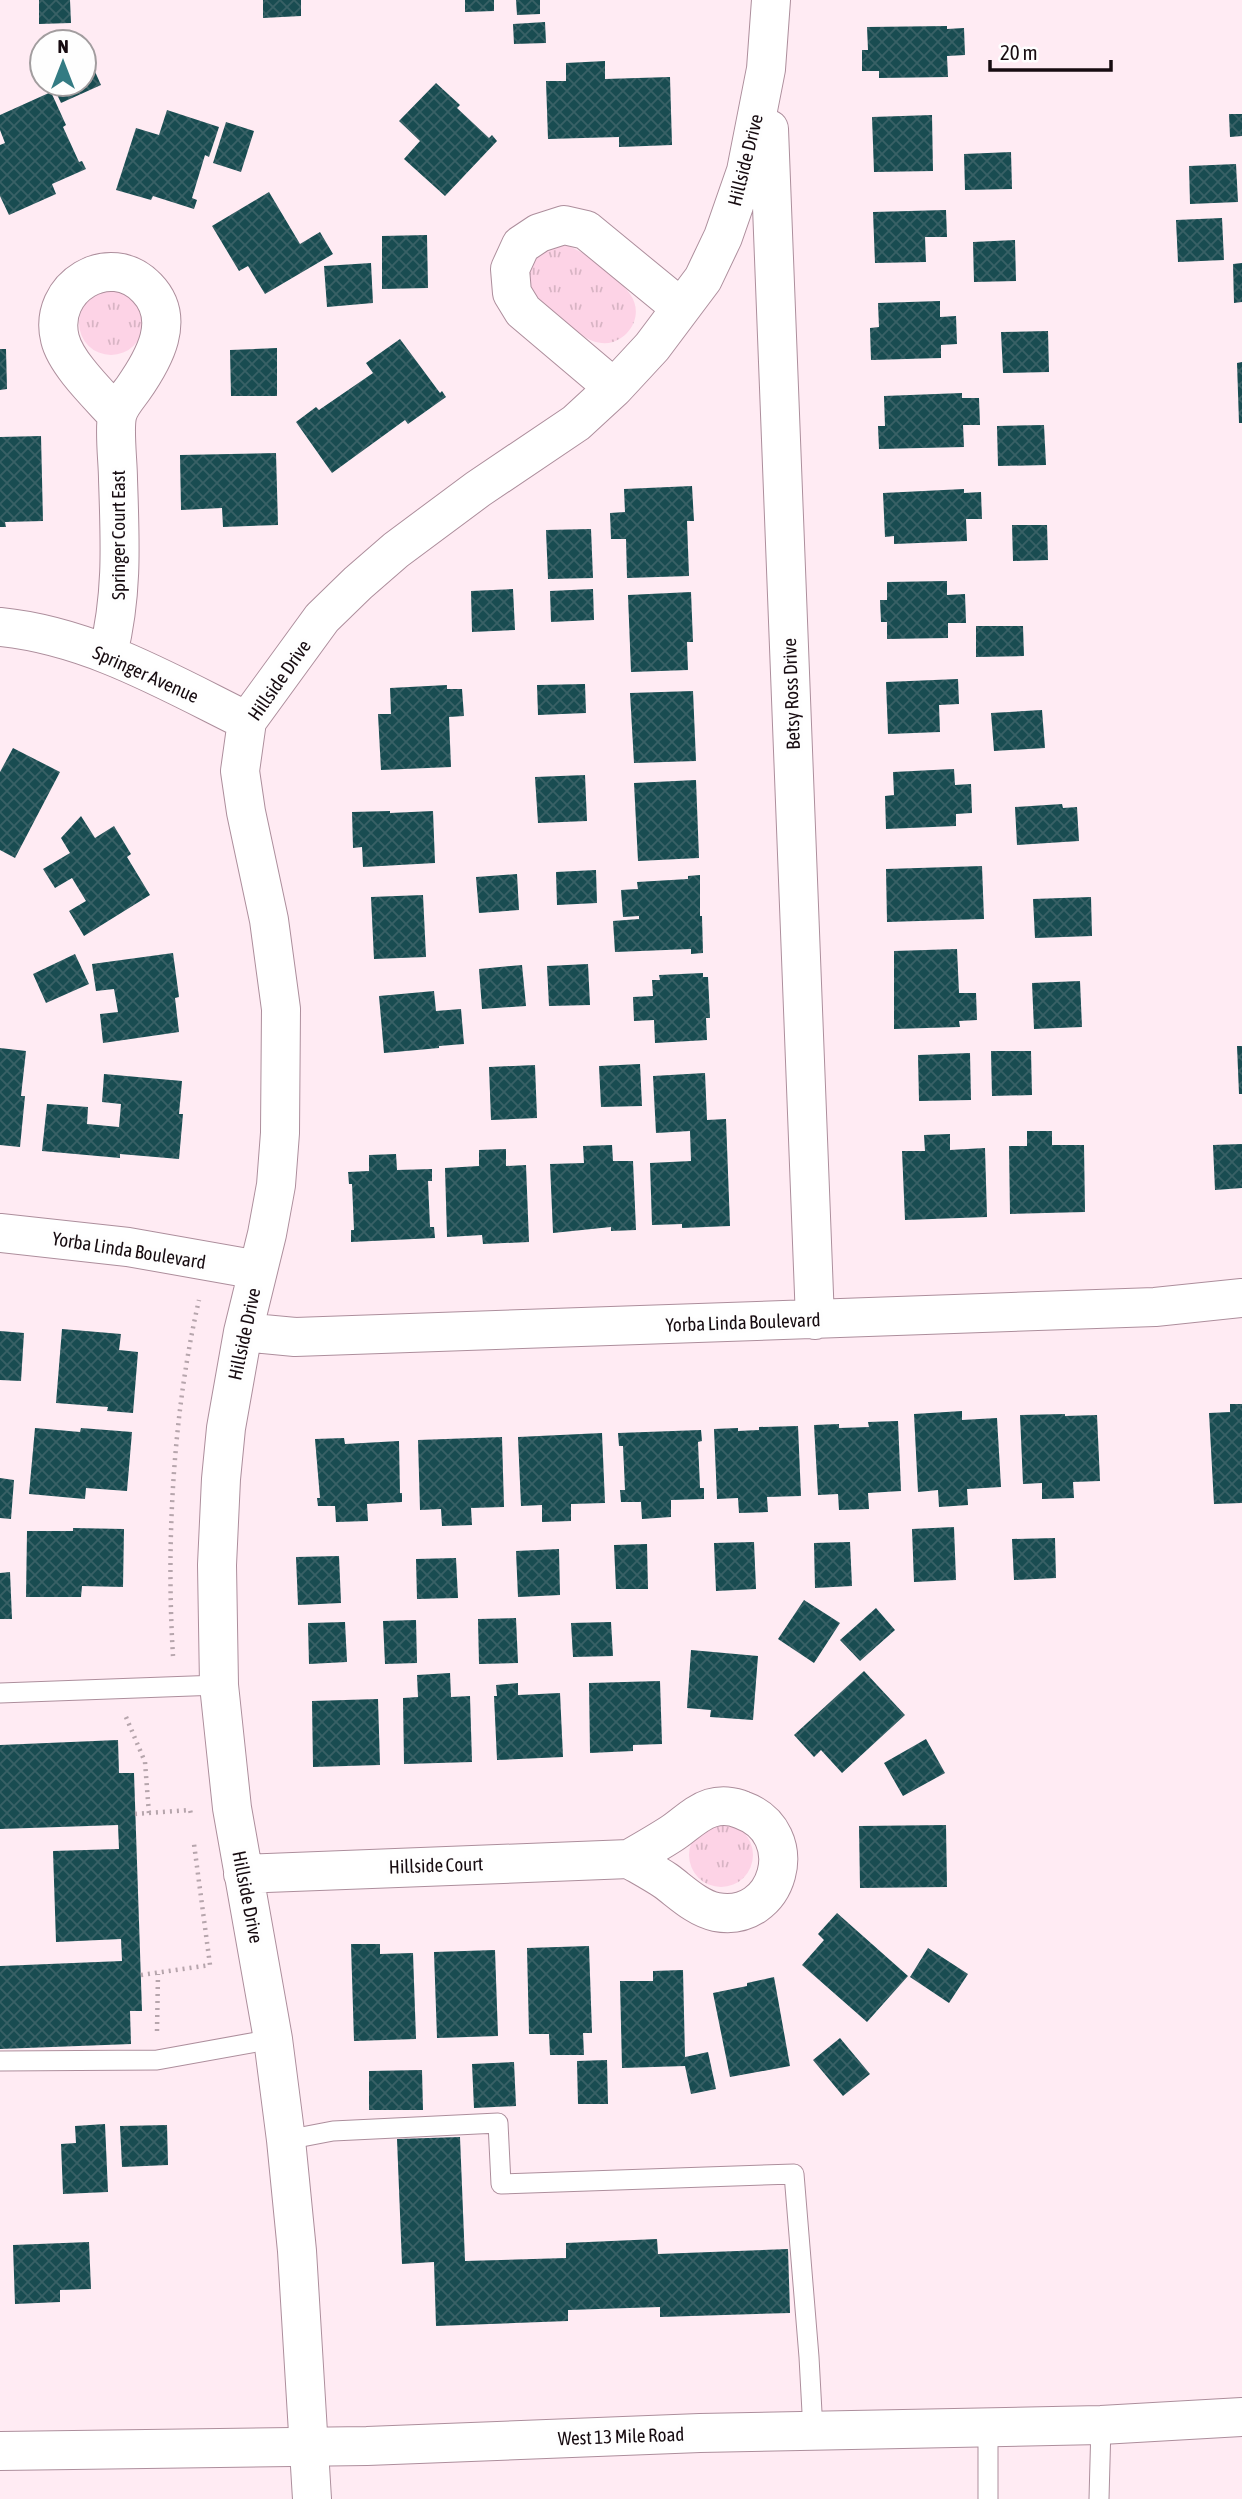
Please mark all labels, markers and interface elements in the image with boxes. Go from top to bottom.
north arrow [28,28,98,98]
scale bar [990,28,1111,72]
text: N [57,35,69,57]
text: 20 m [1000,40,1038,64]
street label: Hillside Drive [723,112,767,208]
street label: Springer Court East [107,470,129,600]
street label: Hillside Drive [243,635,315,725]
street label: Betsy Ross Drive [778,638,804,750]
street label: Springer Avenue [90,641,202,707]
street label: Yorba Linda Boulevard [51,1227,207,1273]
street label: Hillside Drive [224,1286,264,1382]
street label: Yorba Linda Boulevard [665,1308,821,1336]
street label: Hillside Drive [228,1849,268,1945]
street label: Hillside Court [388,1852,484,1878]
street label: West 13 Mile Road [557,2423,685,2449]

